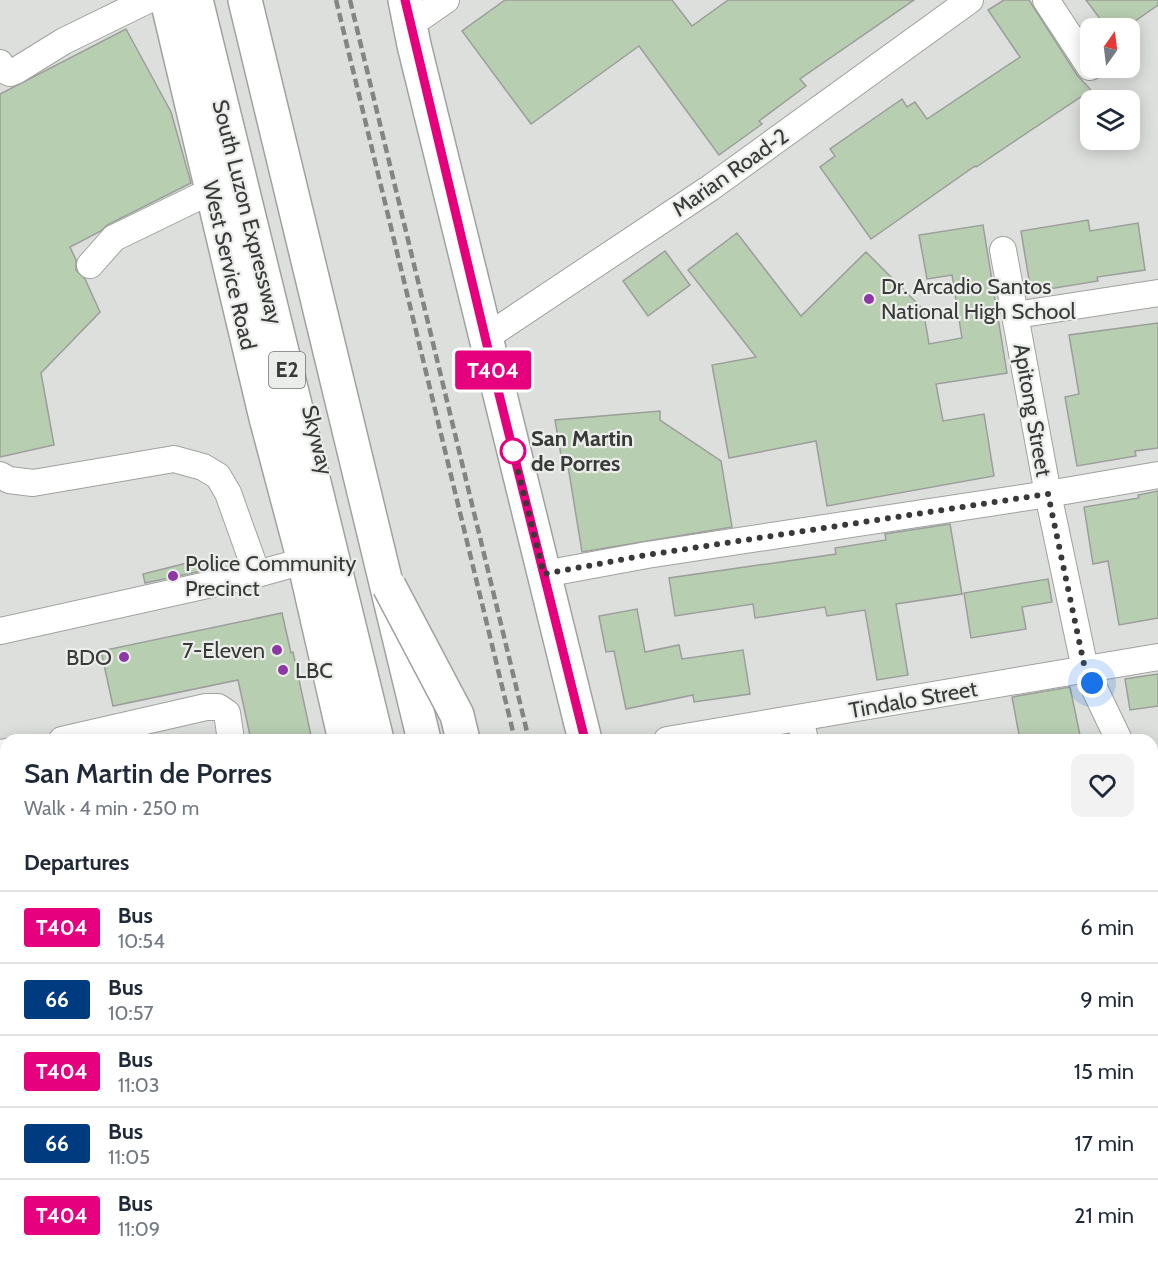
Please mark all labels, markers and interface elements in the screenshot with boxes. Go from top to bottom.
north arrow [1080,18,1140,78]
map controls [1080,18,1140,150]
button: layers [1080,90,1140,150]
street label: South Luzon Expressway [207,97,289,327]
street label: Marian Road-2 [667,122,794,222]
street label: West Service Road [197,178,262,352]
place label: Dr. Arcadio Santos National High School [881,273,1077,325]
marker: Dr. Arcadio Santos National High School [862,292,876,306]
street label: Apitong Street [1008,341,1058,479]
line badge: T404 [451,350,535,389]
road number: E2 [269,352,305,388]
text: T404 [467,358,519,383]
street label: Skyway [296,403,339,478]
place label: San Martin de Porres [531,425,633,477]
marker: San Martin de Porres [500,438,526,464]
place label: Police Community Precinct [185,550,356,602]
marker: Police Community Precinct [166,569,180,583]
place label: 7-Eleven [182,637,265,664]
marker: 7-Eleven [270,643,284,657]
place label: BDO [66,644,112,671]
marker: BDO [117,650,131,664]
place label: LBC [295,657,333,684]
marker: LBC [276,663,290,677]
your location [1077,668,1107,698]
street label: Tindalo Street [847,675,980,724]
button: heart [1071,754,1134,817]
text: San Martin de Porres [24,756,272,790]
text: Walk · 4 min · 250 m [24,796,199,820]
text: Departures [24,849,129,876]
text: Bus [118,902,153,929]
text: 6 min [1080,914,1134,941]
text: T404 [36,915,88,940]
text: 10:54 [118,929,165,953]
text: Bus [108,974,143,1001]
text: 9 min [1080,986,1134,1013]
text: 66 [45,987,69,1012]
text: 10:57 [108,1001,154,1025]
text: Bus [118,1046,153,1073]
text: 15 min [1074,1058,1134,1085]
text: T404 [36,1059,88,1084]
text: 11:03 [118,1073,160,1097]
text: Bus [108,1118,143,1145]
text: 17 min [1075,1130,1134,1157]
text: 66 [45,1131,69,1156]
text: 11:05 [108,1145,150,1169]
text: Bus [118,1190,153,1217]
text: 21 min [1074,1202,1134,1229]
text: T404 [36,1203,88,1228]
text: 11:09 [118,1217,160,1241]

